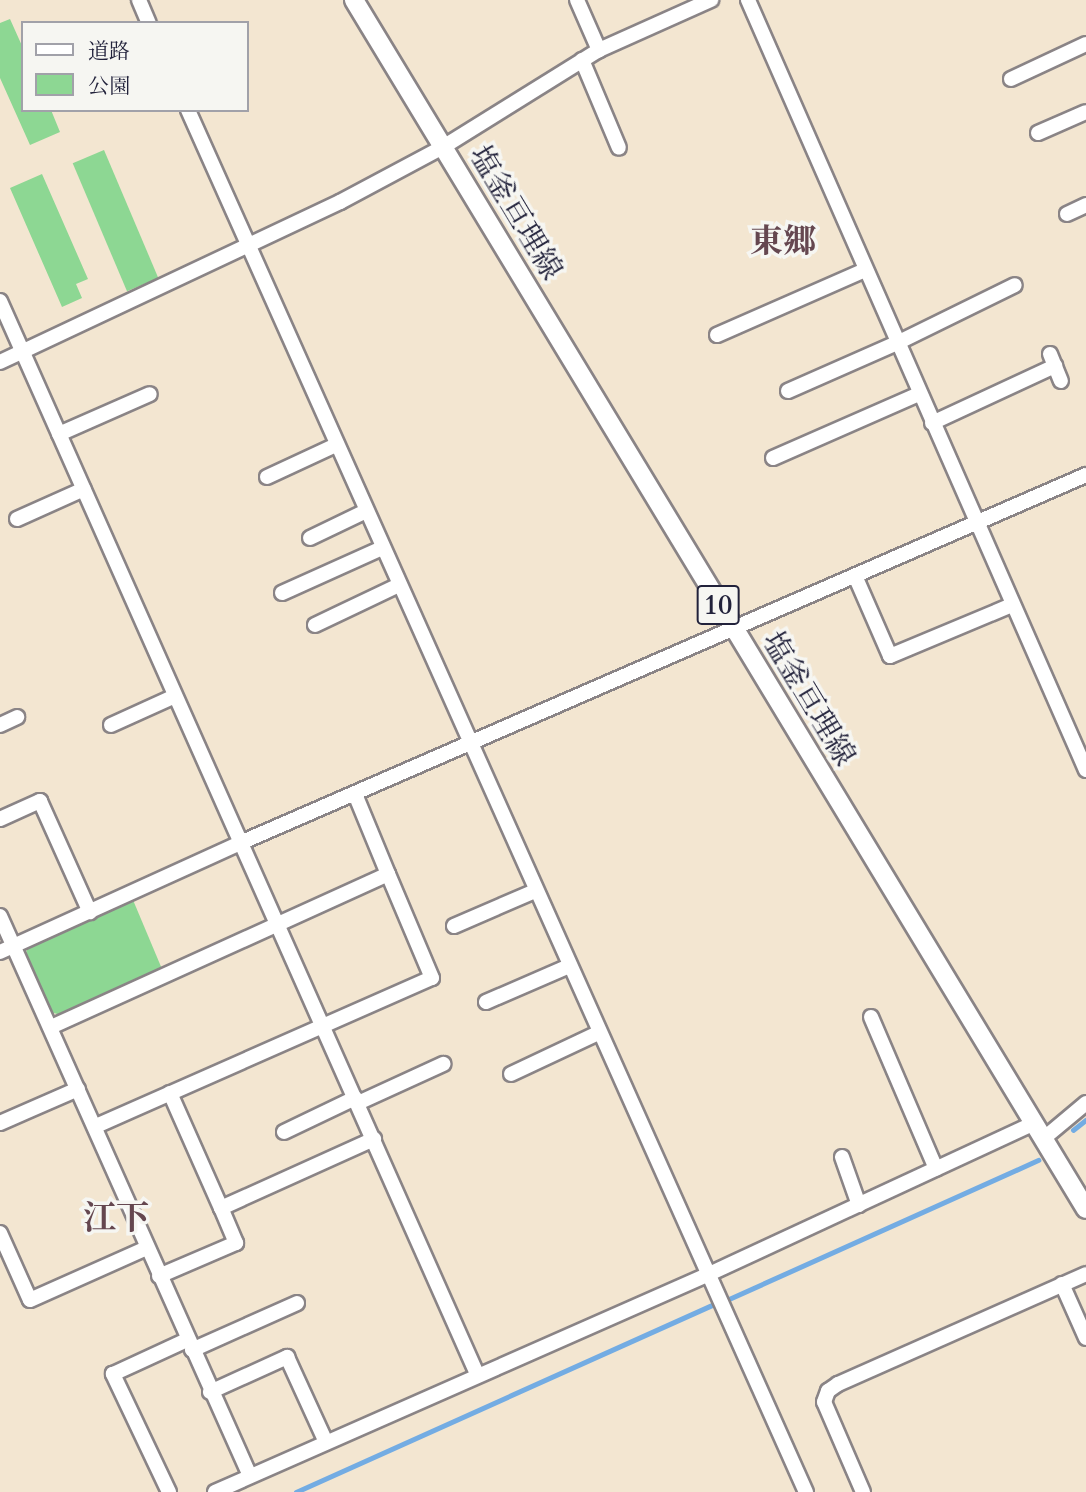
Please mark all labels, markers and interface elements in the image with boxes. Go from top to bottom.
legend [21,21,248,112]
text: 道路 [88,37,130,66]
text: 公園 [88,72,130,101]
street label: 塩釜亘理線 [461,139,569,287]
district label: 東郷 [750,222,816,262]
road number: 10 [695,580,741,630]
street label: 塩釜亘理線 [754,625,862,773]
district label: 江下 [83,1199,149,1239]

